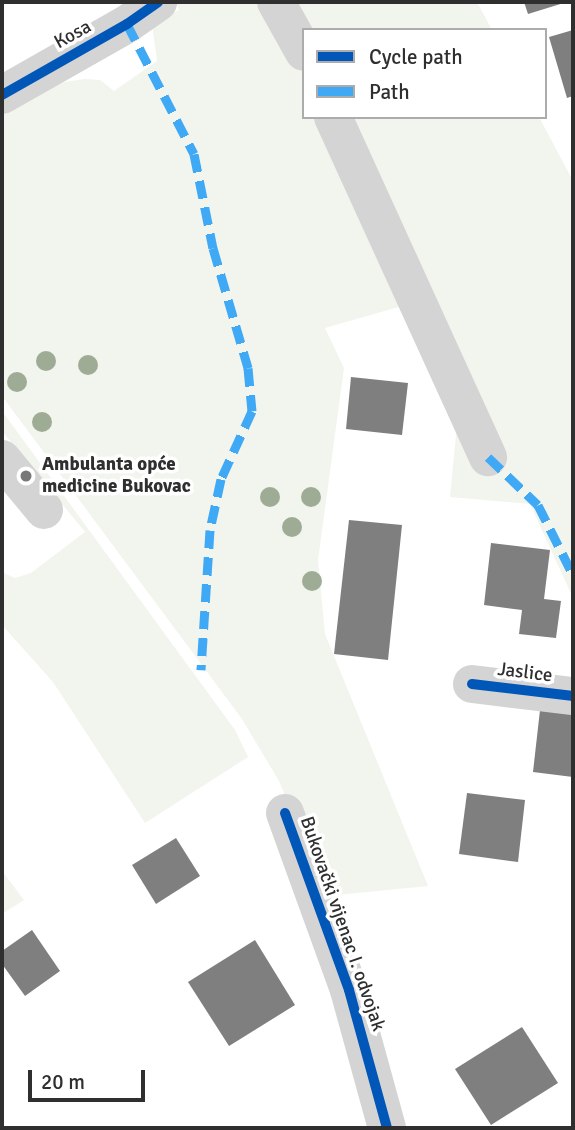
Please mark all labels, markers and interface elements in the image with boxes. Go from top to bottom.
street label: Kosa [50,16,96,54]
legend [302,28,547,119]
text: Cycle path [369,44,463,70]
text: Path [369,79,410,105]
place label: Ambulanta opće medicine Bukovac [42,454,191,498]
marker: Ambulanta opće medicine Bukovac [16,466,36,486]
street label: Jaslice [496,658,554,688]
street label: Bukovački vijenac I. odvojak [295,814,389,1034]
scale bar [32,1056,149,1100]
text: 20 m [41,1069,85,1095]

